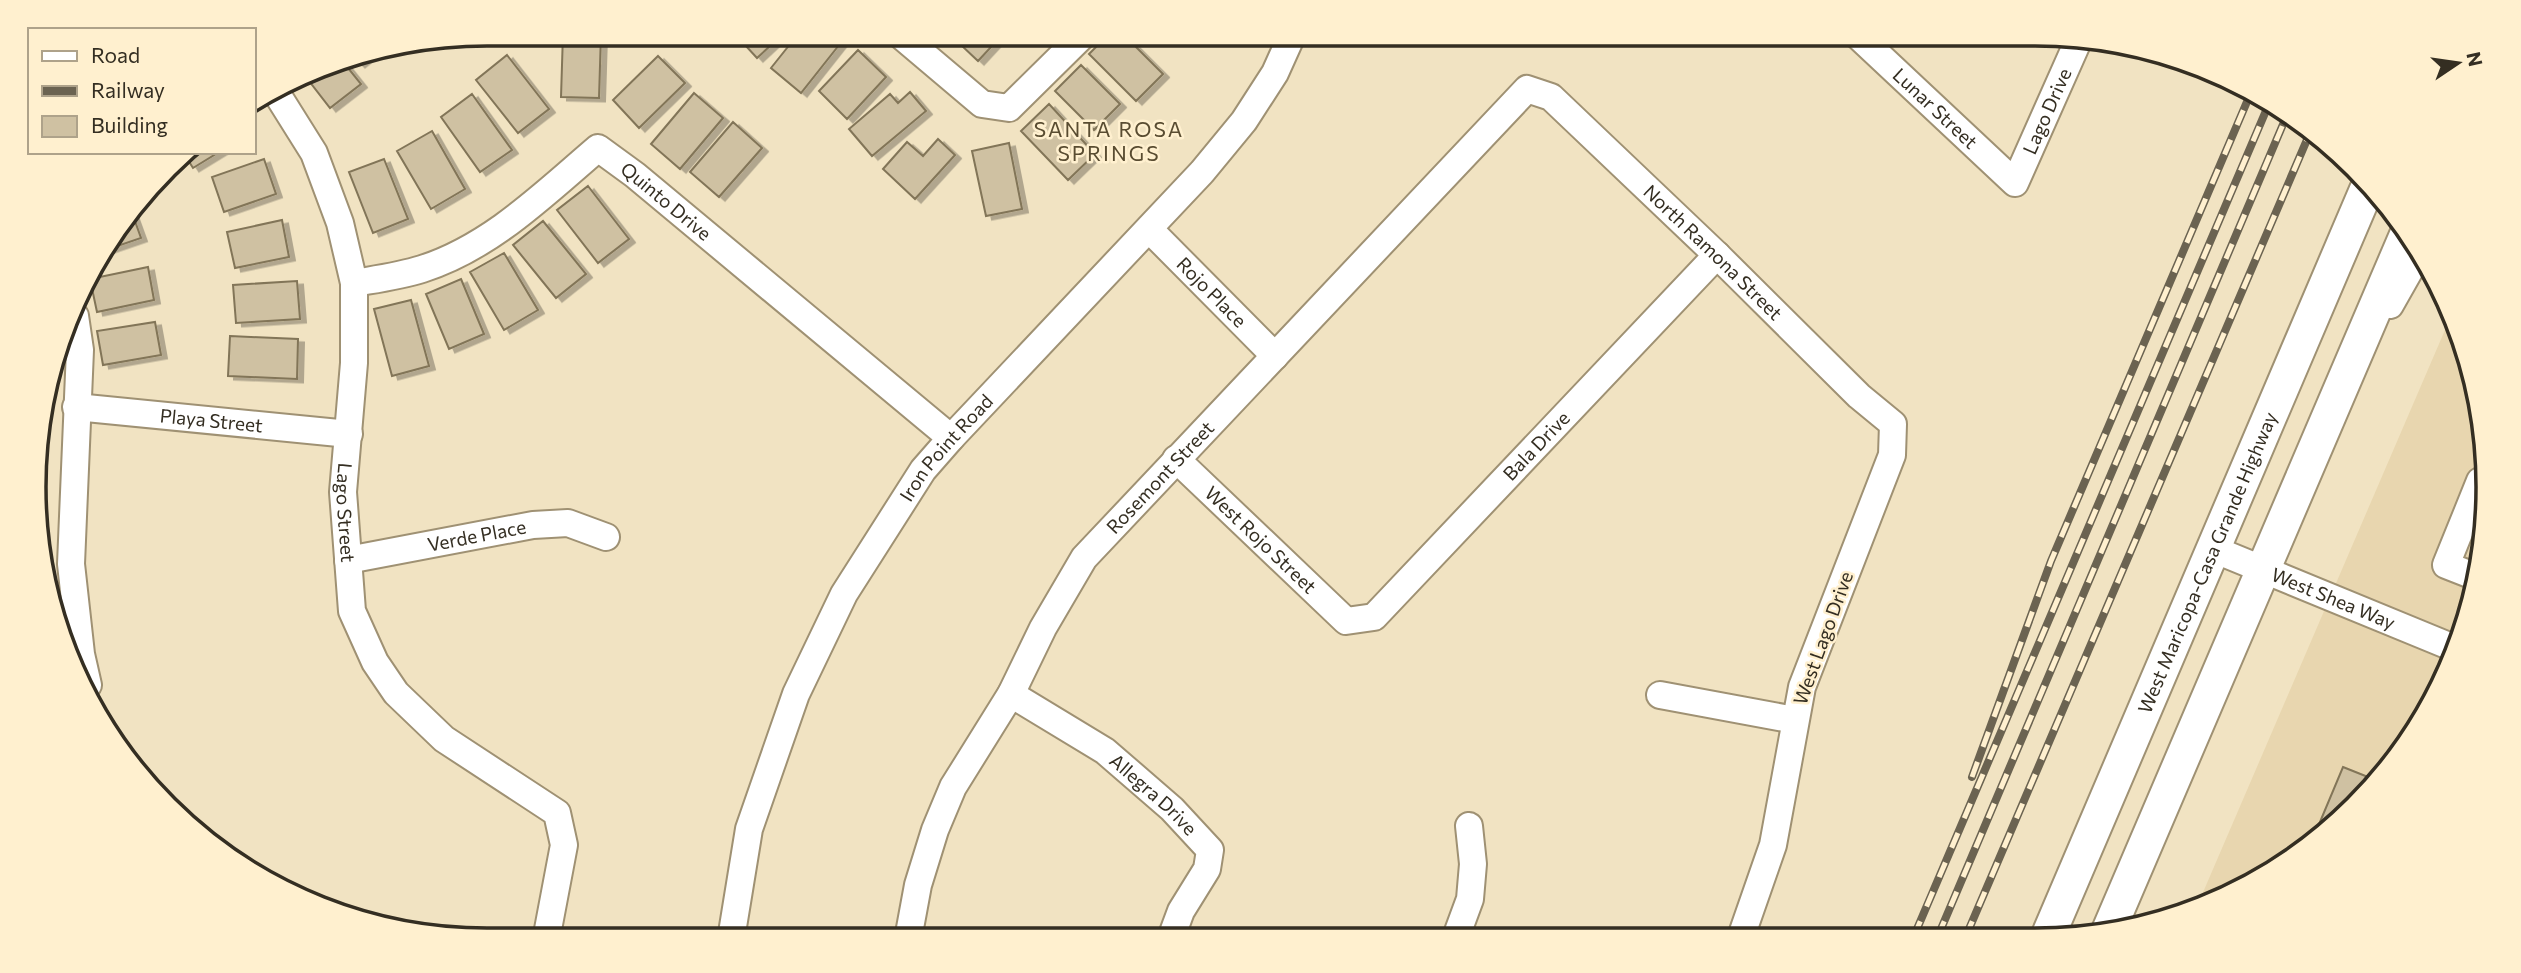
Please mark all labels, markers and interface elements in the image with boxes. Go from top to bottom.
legend [28,28,256,154]
north arrow [2423,28,2493,98]
text: Road [91,42,140,67]
text: N [2462,50,2488,69]
street label: Lunar Street [1889,63,1983,153]
street label: Lago Drive [2017,64,2076,158]
text: Railway [91,77,165,102]
text: Building [91,112,168,137]
district label: SANTA ROSA SPRINGS [1034,116,1184,165]
street label: Quinto Drive [617,157,716,245]
street label: North Ramona Street [1639,179,1788,325]
street label: Rojo Place [1172,252,1252,332]
street label: Iron Point Road [894,389,997,505]
street label: Playa Street [159,403,264,436]
street label: Bala Drive [1498,406,1574,485]
street label: West Maricopa-Casa Grande Highway [2132,408,2281,717]
street label: Rosemont Street [1101,416,1218,538]
street label: Lago Street [332,462,360,563]
street label: West Rojo Street [1201,481,1322,598]
street label: Verde Place [425,515,528,556]
street label: West Shea Way [2268,562,2399,634]
street label: West Lago Drive [1788,568,1857,708]
street label: Allegra Drive [1105,749,1202,840]

